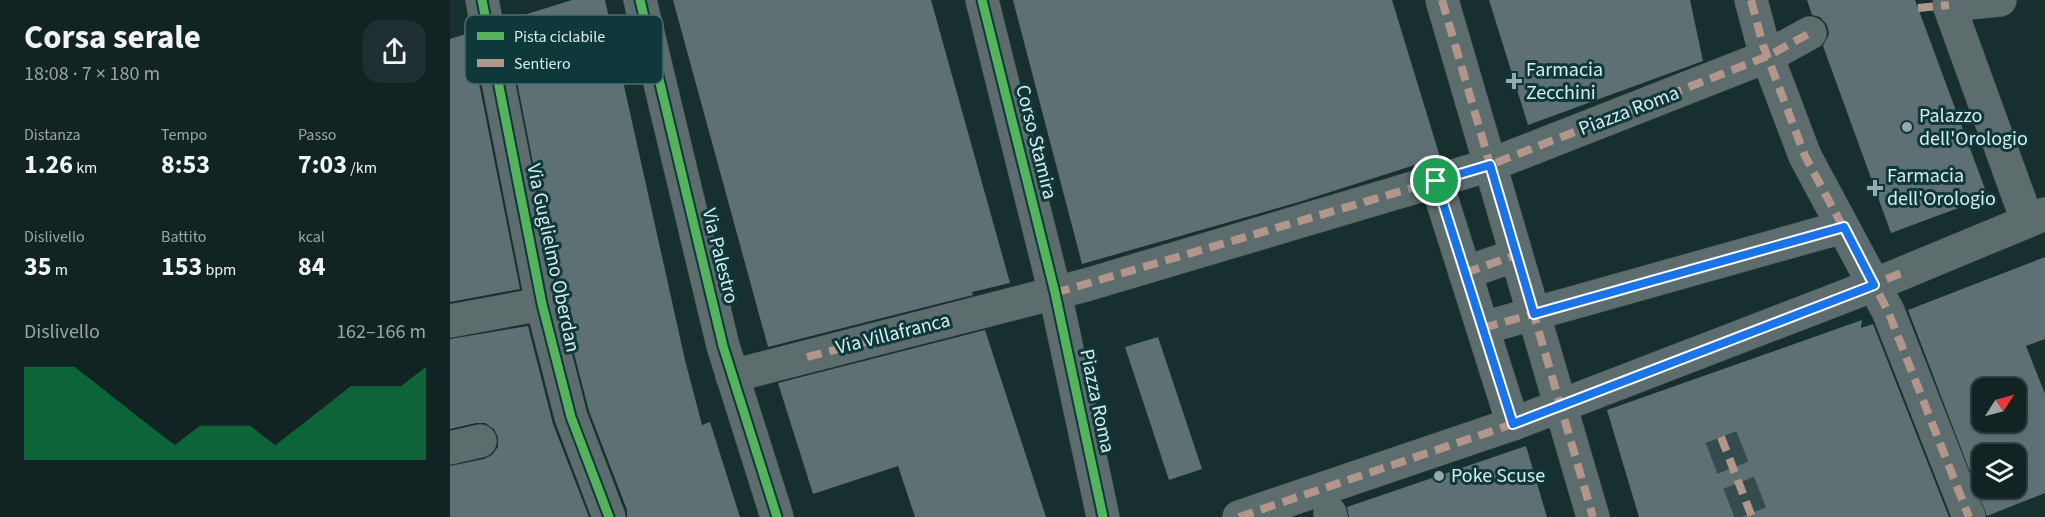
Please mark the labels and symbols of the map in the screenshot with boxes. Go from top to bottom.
legend [465,15,663,84]
text: Pista ciclabile [514,26,605,48]
text: Sentiero [514,53,571,75]
place label: Farmacia Zecchini [1526,56,1603,107]
marker: Farmacia Zecchini [1507,74,1521,88]
street label: Piazza Roma [1575,79,1683,143]
street label: Corso Stamira [1008,82,1064,202]
place label: Palazzo dell'Orologio [1919,102,2028,153]
marker: Palazzo dell'Orologio [1900,120,1914,134]
pin [1410,155,1461,206]
street label: Via Guglielmo Oberdan [519,161,587,355]
place label: Farmacia dell'Orologio [1887,162,1996,213]
marker: Farmacia dell'Orologio [1868,181,1882,195]
street label: Via Palestro [695,205,745,307]
street label: Via Villafranca [833,306,953,362]
street label: Piazza Roma [1072,346,1122,456]
north arrow [1972,378,2026,432]
place label: Poke Scuse [1451,462,1545,490]
marker: Poke Scuse [1432,469,1446,483]

